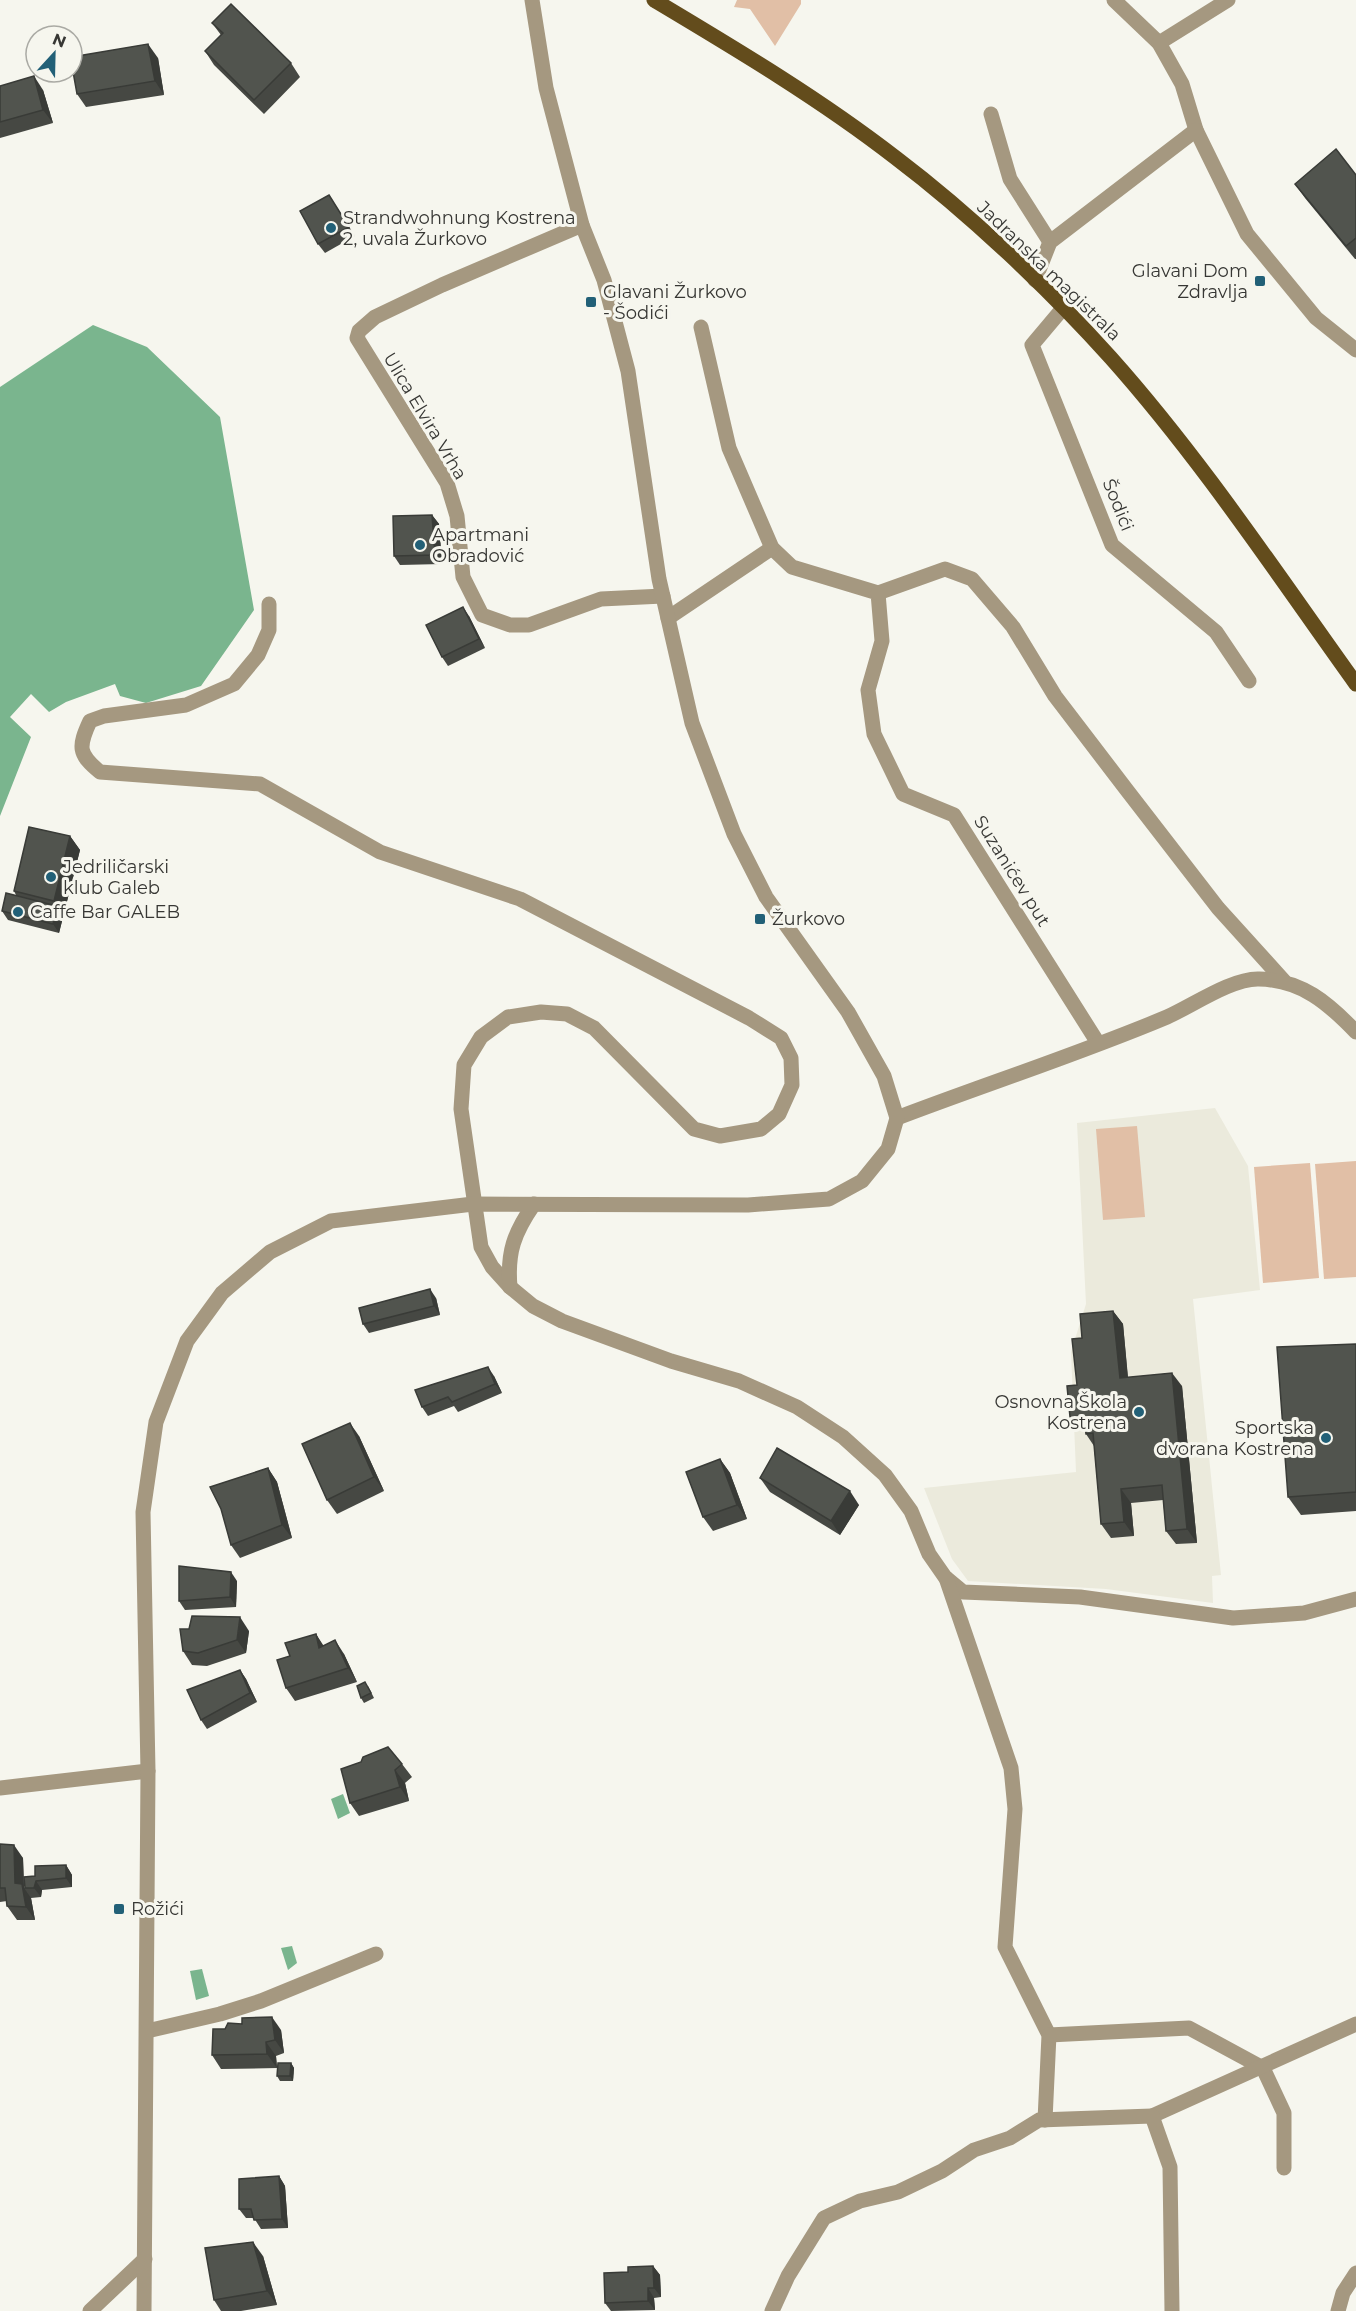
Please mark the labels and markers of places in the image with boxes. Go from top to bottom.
place label: Strandwohnung Kostrena 2, uvala Žurkovo [343,207,576,250]
marker: Strandwohnung Kostrena 2, uvala Žurkovo [324,221,338,235]
place label: Glavani Dom Zdravlja [1132,260,1248,303]
marker: Glavani Dom Zdravlja [1253,274,1267,288]
place label: Glavani Žurkovo - Šodići [603,281,747,324]
marker: Glavani Žurkovo - Šodići [584,295,598,309]
place label: Apartmani Obradović [432,524,529,567]
marker: Apartmani Obradović [413,538,427,552]
place label: Jedriličarski klub Galeb [62,856,169,899]
marker: Jedriličarski klub Galeb [44,870,58,884]
place label: Caffe Bar GALEB [30,901,180,923]
marker: Caffe Bar GALEB [11,905,25,919]
place label: Žurkovo [772,908,845,930]
marker: Žurkovo [753,912,767,926]
place label: Osnovna Škola Kostrena [994,1391,1127,1434]
marker: Osnovna Škola Kostrena [1132,1405,1146,1419]
place label: Sportska dvorana Kostrena [1156,1417,1314,1460]
marker: Sportska dvorana Kostrena [1319,1431,1333,1445]
place label: Rožići [131,1898,184,1920]
marker: Rožići [112,1902,126,1916]

